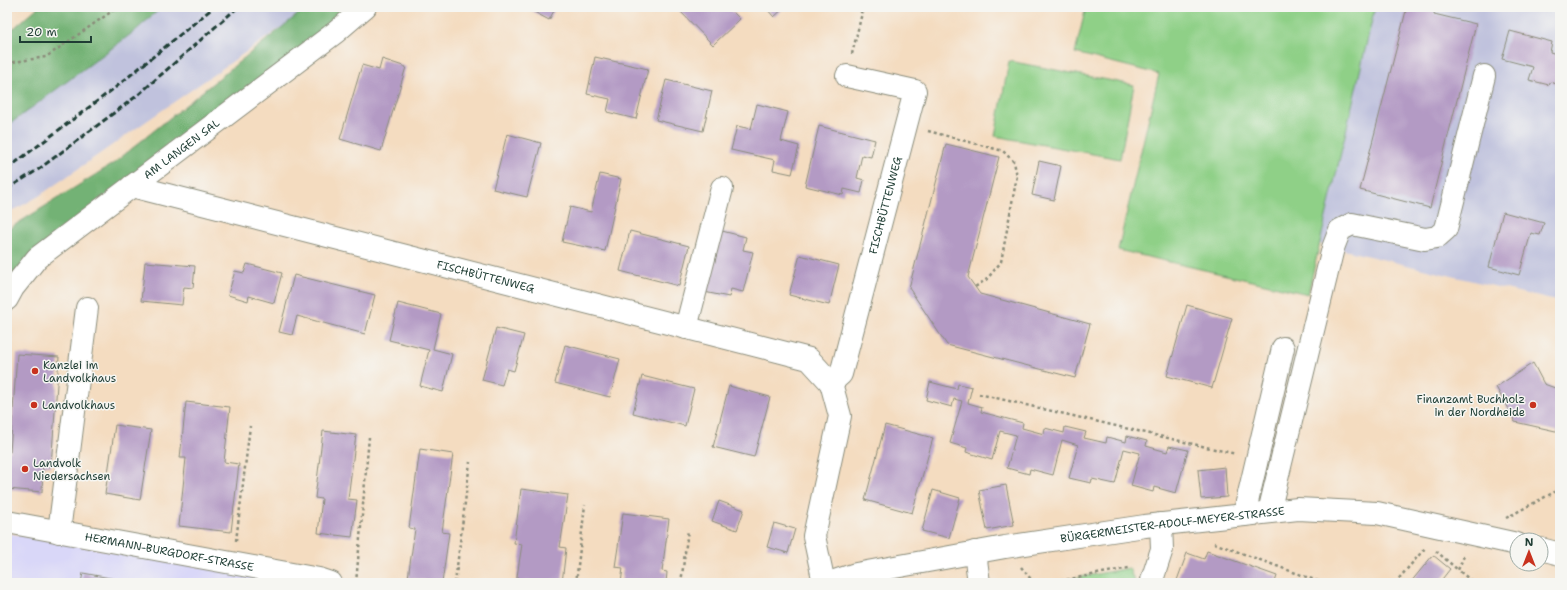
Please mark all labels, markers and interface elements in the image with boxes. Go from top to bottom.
scale bar [20,18,91,44]
text: 20 m [26,24,57,40]
street label: AM LANGEN SAL [141,116,223,183]
street label: FISCHBÜTTENWEG [866,154,906,256]
street label: FISCHBÜTTENWEG [435,257,537,297]
place label: Kanzlei im Landvolkhaus [43,358,116,386]
marker: Kanzlei im Landvolkhaus [30,366,40,376]
place label: Finanzamt Buchholz in der Nordheide [1417,392,1525,420]
place label: Landvolkhaus [42,398,115,413]
marker: Landvolkhaus [29,400,39,410]
marker: Finanzamt Buchholz in der Nordheide [1528,400,1538,410]
place label: Landvolk Niedersachsen [33,456,111,484]
marker: Landvolk Niedersachsen [20,464,30,474]
street label: BÜRGERMEISTER-ADOLF-MEYER-STRASSE [1059,504,1286,547]
street label: HERMANN-BURGDORF-STRASSE [84,529,255,575]
north arrow [1509,532,1549,572]
text: N [1525,535,1534,550]

